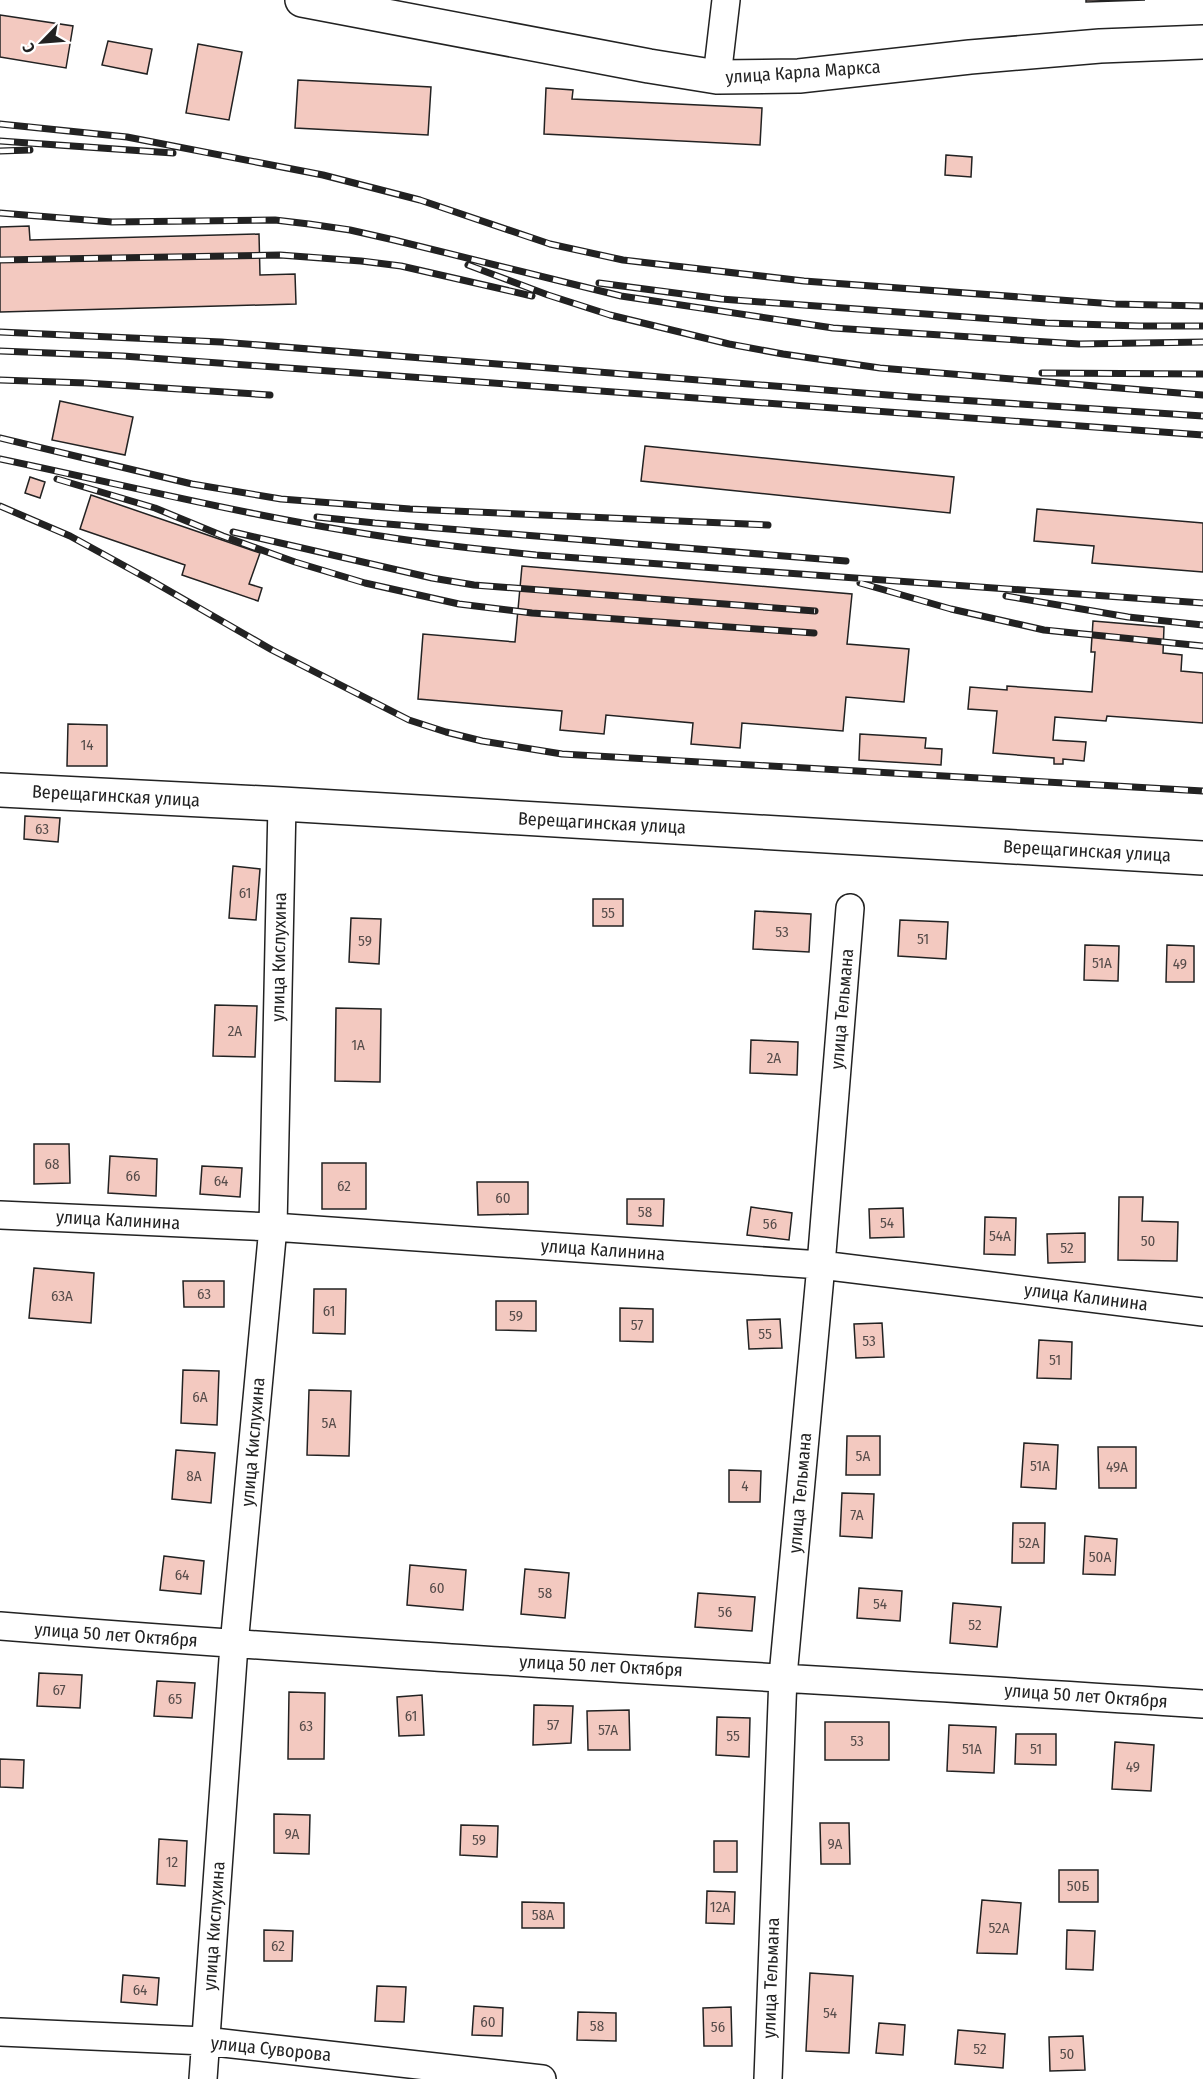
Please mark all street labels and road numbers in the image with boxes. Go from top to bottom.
street label: улица Карла Маркса [725,56,881,88]
street label: Верещагинская улица [31,781,201,811]
street label: Верещагинская улица [517,808,687,838]
street label: Верещагинская улица [1002,836,1172,866]
street label: улица Кислухина [267,892,291,1022]
street label: улица Тельмана [826,948,858,1070]
street label: улица Калинина [55,1206,181,1234]
street label: улица Калинина [540,1235,666,1265]
street label: улица Калинина [1023,1279,1149,1316]
street label: улица Кислухина [236,1376,270,1507]
street label: улица Тельмана [784,1432,816,1554]
street label: улица 50 лет Октября [34,1618,198,1652]
street label: улица 50 лет Октября [519,1651,683,1681]
street label: улица 50 лет Октября [1004,1679,1168,1713]
street label: улица Кислухина [199,1860,230,1991]
street label: улица Тельмана [758,1917,784,2039]
street label: улица Суворова [210,2032,332,2066]

